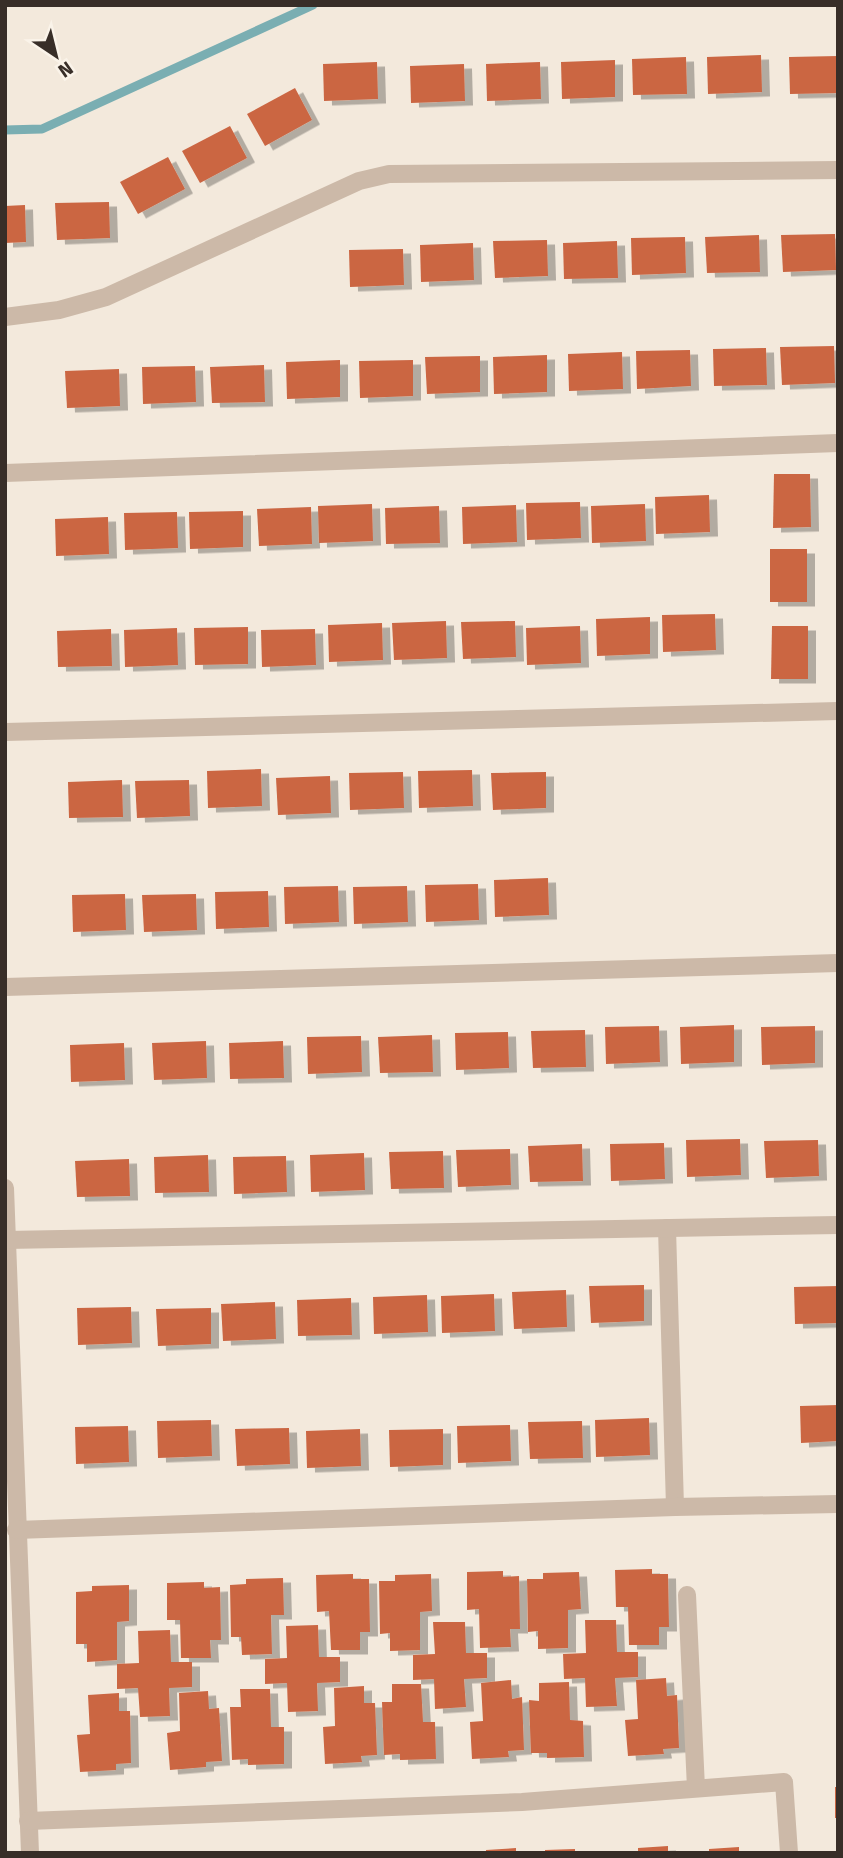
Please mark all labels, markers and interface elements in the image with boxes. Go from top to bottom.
north arrow [21,21,91,91]
text: N [54,56,77,83]

